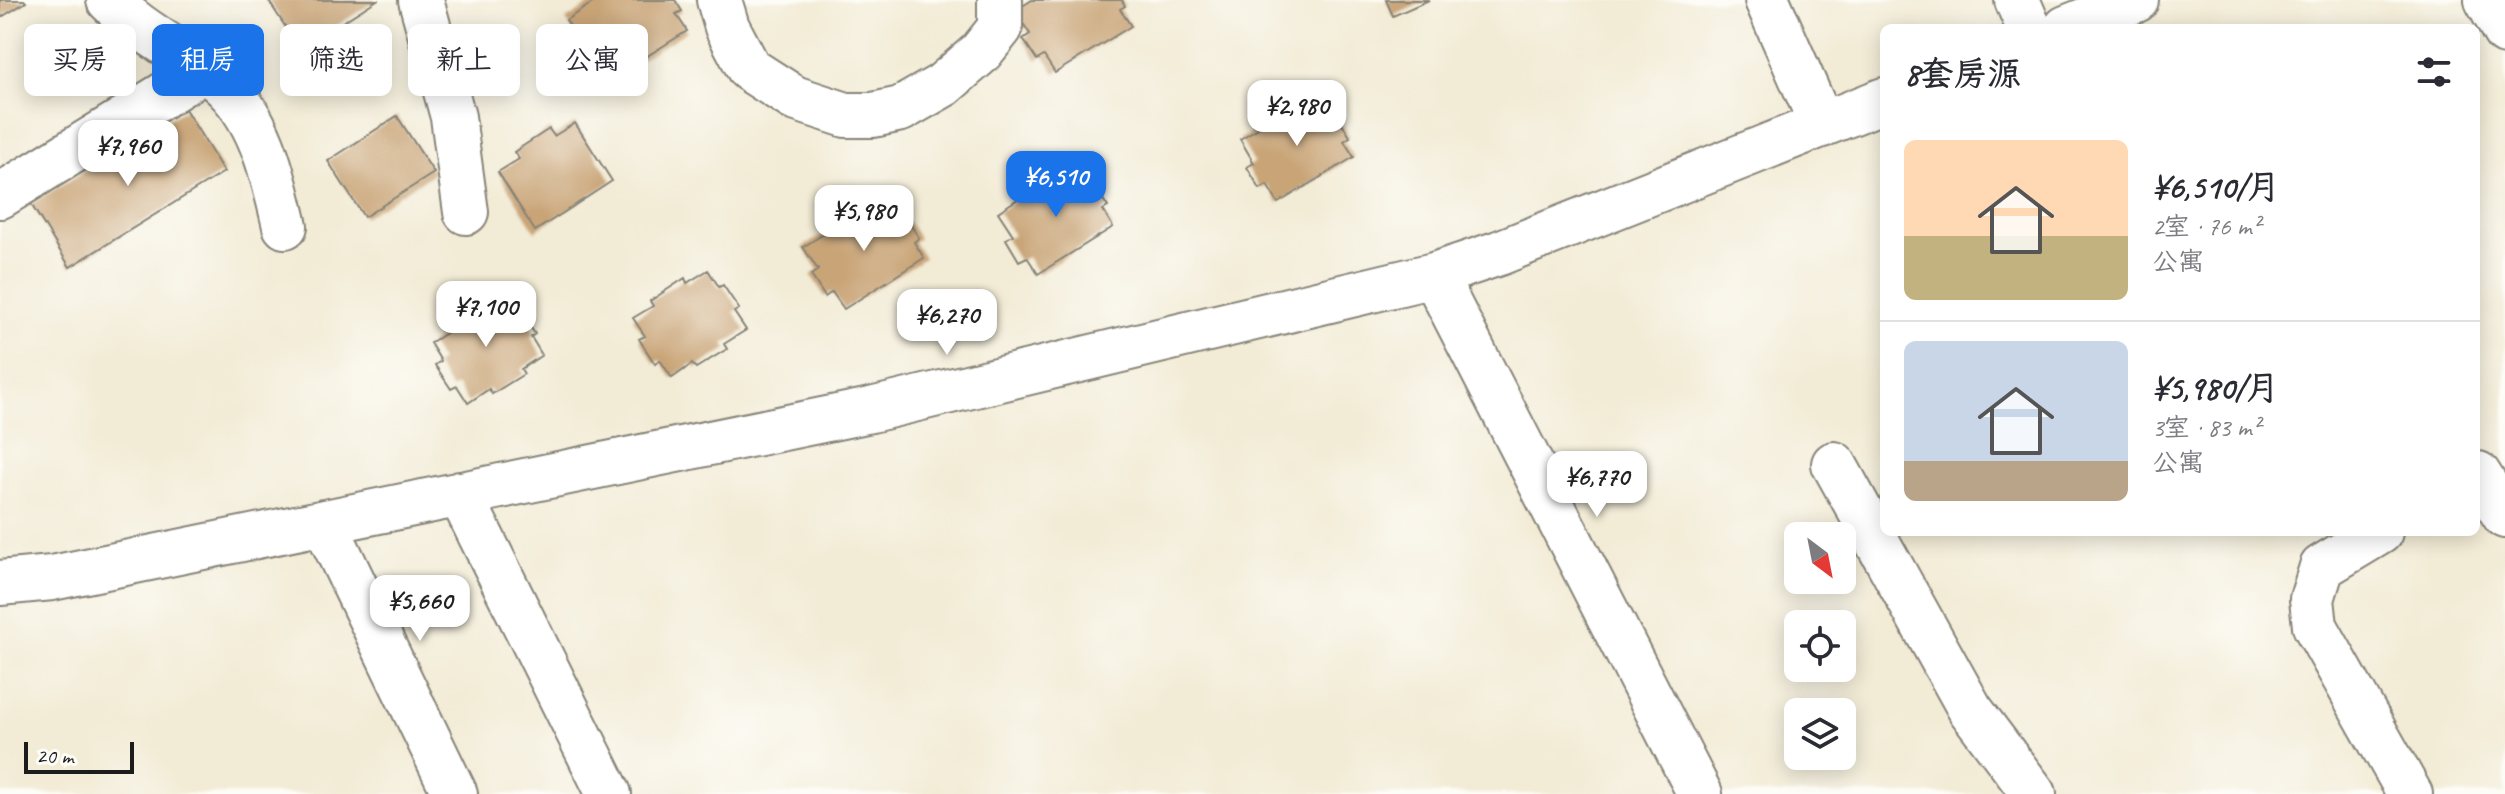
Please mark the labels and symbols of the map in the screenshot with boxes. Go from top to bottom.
pin: ¥2,980 [1232,80,1362,148]
pin: ¥7,960 [63,120,193,188]
pin: ¥6,510 [991,151,1121,219]
pin: ¥5,980 [799,185,929,253]
pin: ¥7,100 [421,281,551,349]
pin: ¥6,270 [882,289,1012,357]
pin: ¥6,770 [1532,451,1662,519]
north arrow [1784,522,1856,594]
pin: ¥5,660 [355,575,485,643]
scale bar [24,738,134,774]

